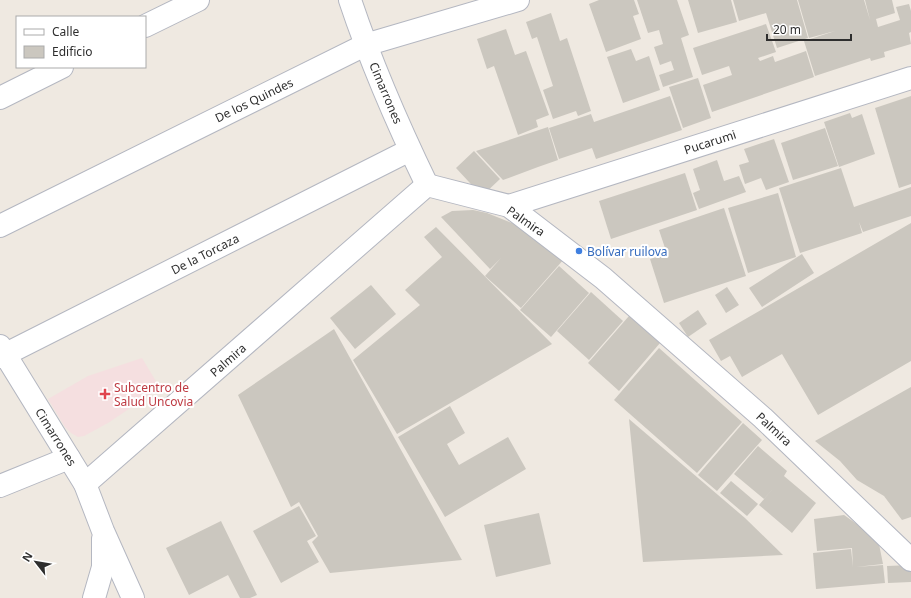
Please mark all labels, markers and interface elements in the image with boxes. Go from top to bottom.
legend [16,16,146,68]
scale bar [767,16,851,42]
text: 20 m [773,21,801,38]
text: Calle [52,23,80,40]
text: Edificio [52,43,93,60]
street label: Cimarrones [365,60,407,127]
street label: De los Quindes [212,74,296,126]
street label: Pucarumi [682,126,738,158]
street label: Palmira [504,202,548,240]
street label: De la Torcaza [168,230,242,278]
place label: Bolívar ruilova [587,243,668,260]
marker: Bolívar ruilova [574,246,584,256]
street label: Palmira [206,340,250,380]
place label: Subcentro de Salud Uncovia [114,379,193,410]
marker: Subcentro de Salud Uncovia [99,388,111,400]
street label: Cimarrones [31,405,81,469]
street label: Palmira [753,408,795,450]
north arrow [16,542,56,582]
text: N [18,549,36,564]

